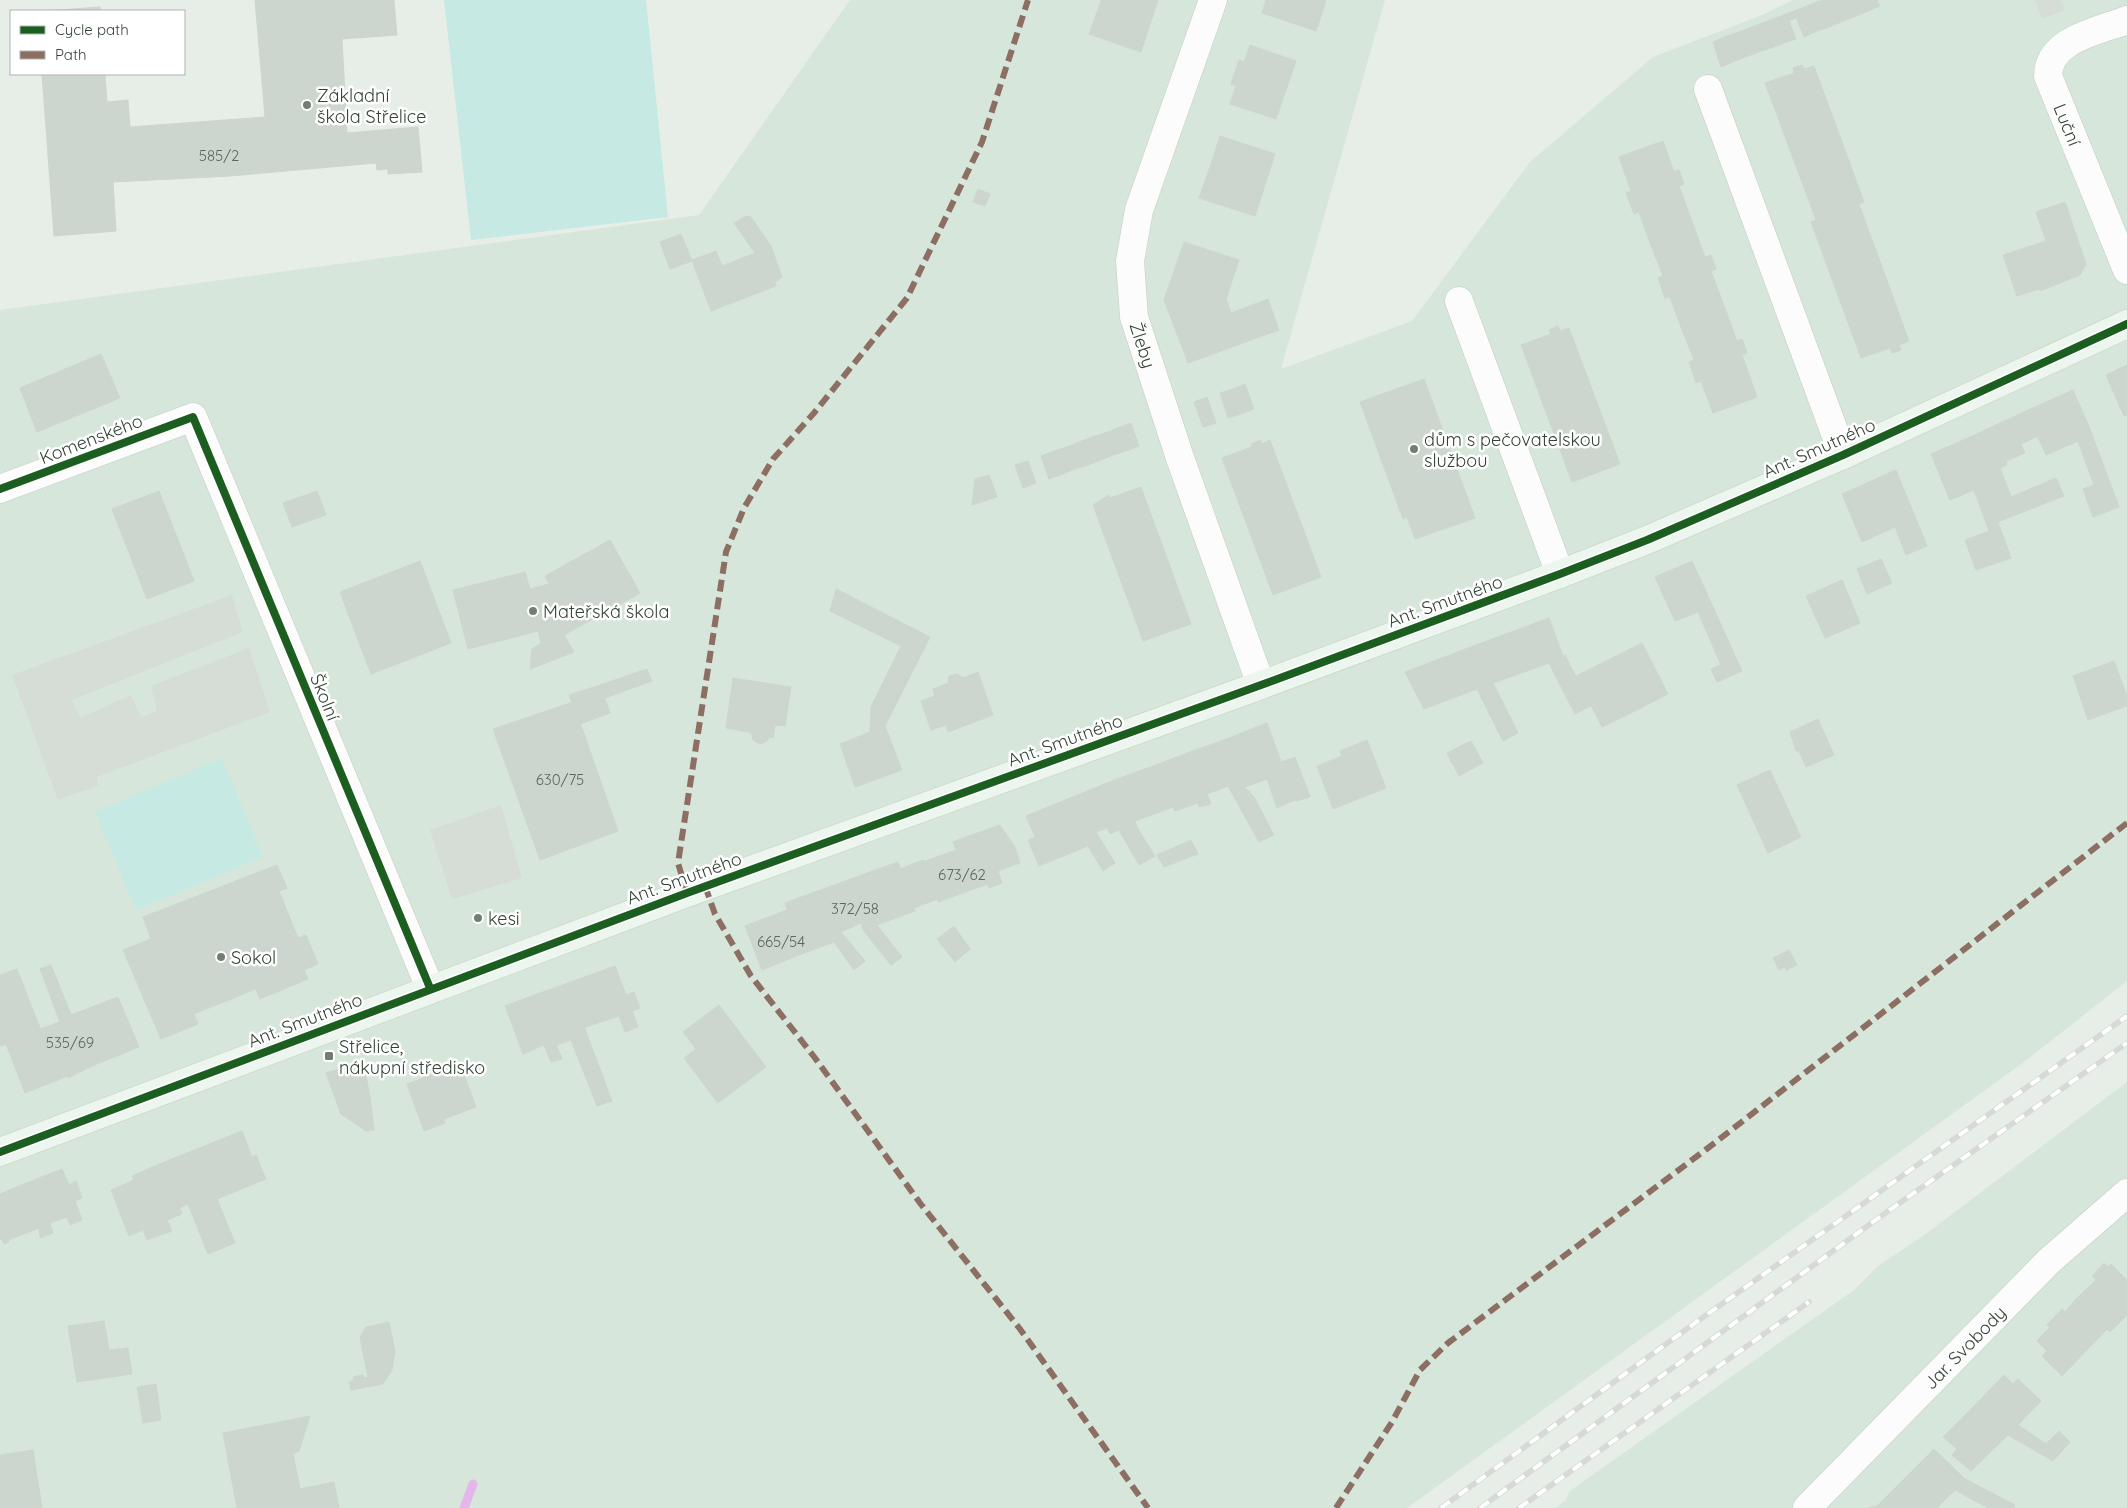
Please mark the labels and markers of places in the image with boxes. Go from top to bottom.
place label: Základní škola Střelice [317,84,426,128]
marker: Základní škola Střelice [301,99,313,111]
place label: dům s pečovatelskou službou [1424,428,1601,472]
marker: dům s pečovatelskou službou [1408,443,1420,455]
place label: Mateřská škola [543,600,669,623]
marker: Mateřská škola [527,605,539,617]
place label: kesi [488,907,520,930]
marker: kesi [472,912,484,924]
place label: Sokol [231,946,276,969]
marker: Sokol [215,951,227,963]
place label: Střelice, nákupní středisko [339,1035,485,1079]
marker: Střelice, nákupní středisko [323,1050,335,1062]

